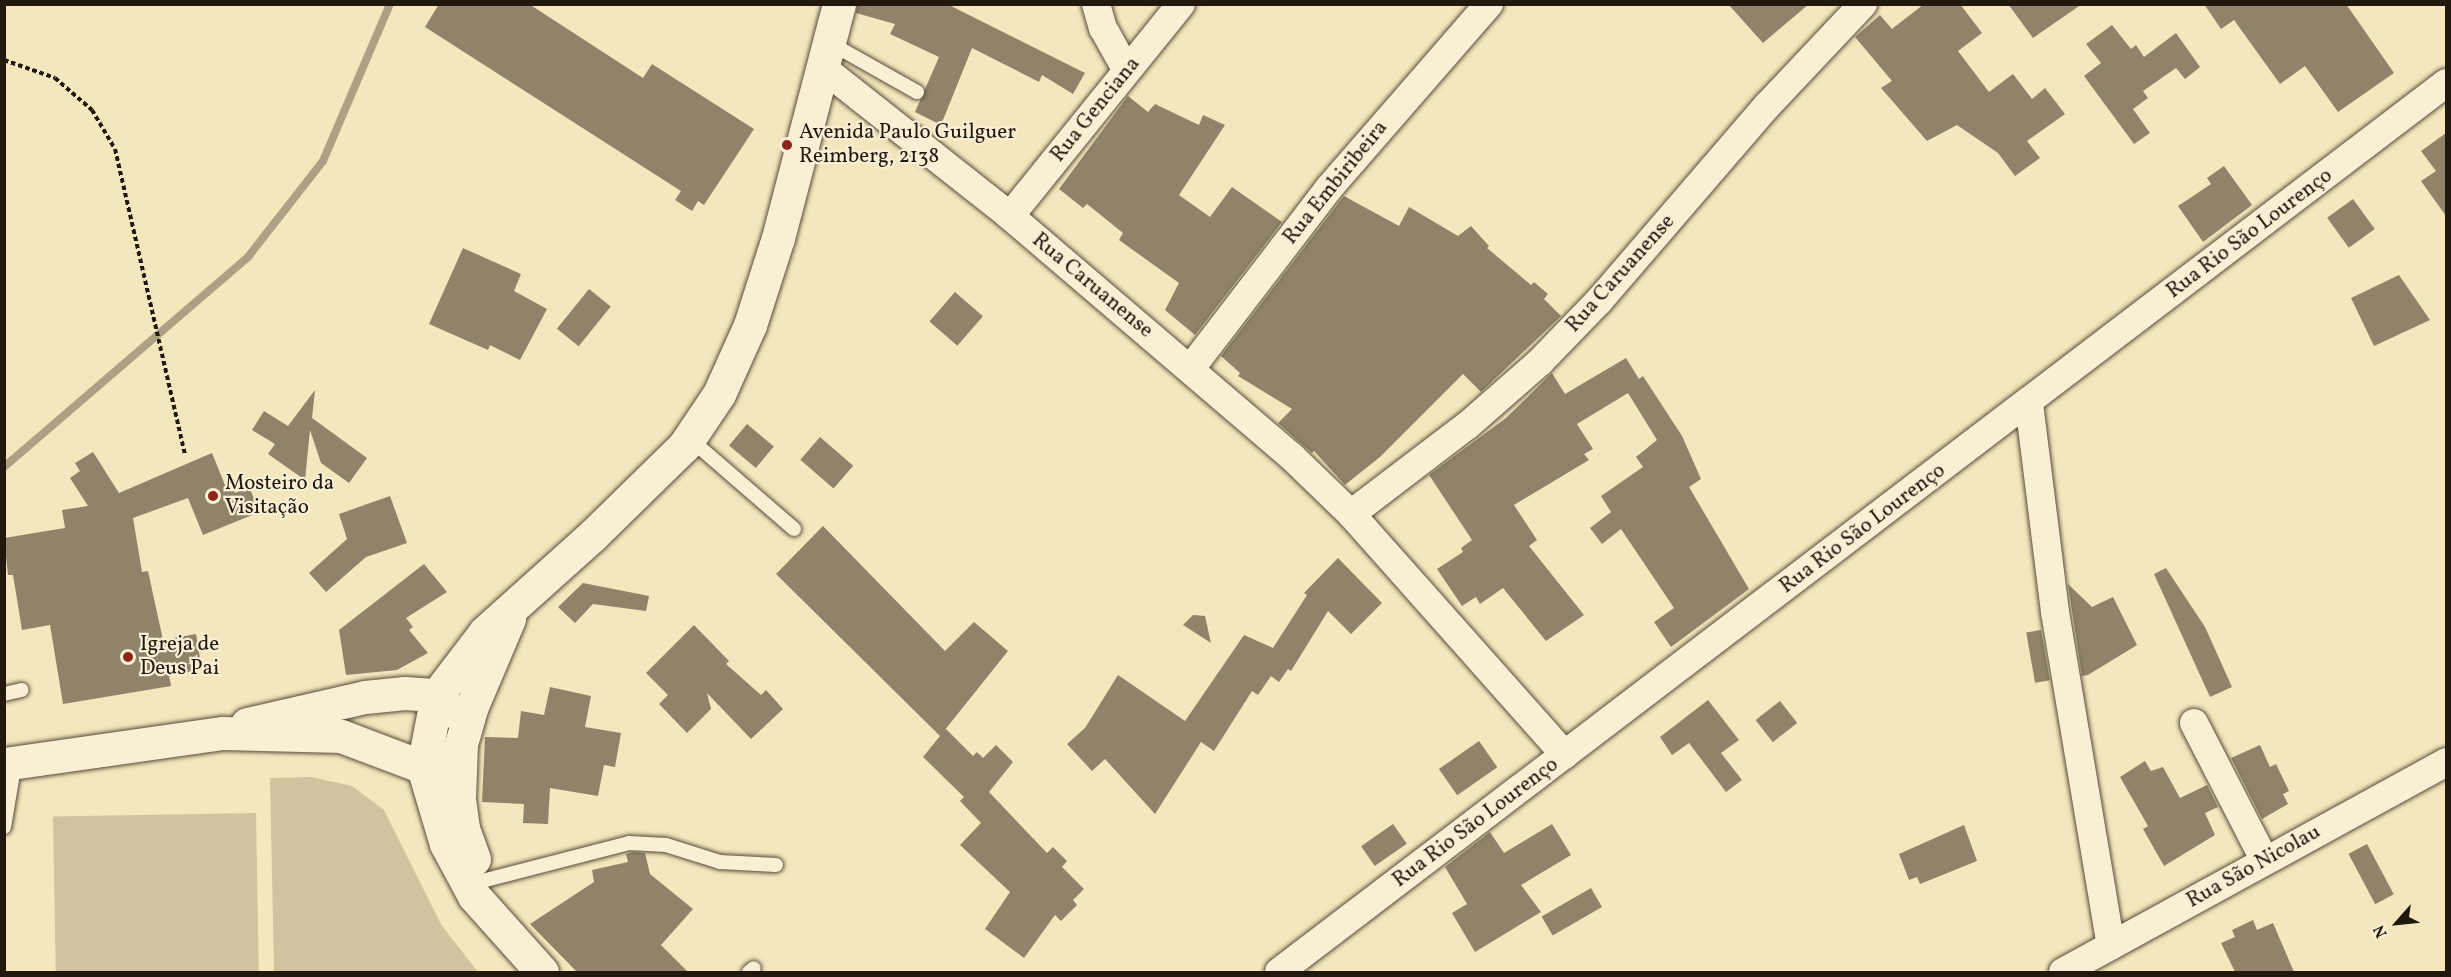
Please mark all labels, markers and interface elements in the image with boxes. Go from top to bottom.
street label: Rua Genciana [1046,52,1146,168]
street label: Rua Embiribeira [1278,116,1394,250]
place label: Avenida Paulo Guilguer Reimberg, 2138 [799,120,1016,170]
marker: Avenida Paulo Guilguer Reimberg, 2138 [780,138,794,152]
street label: Rua Rio São Lourenço [2162,163,2338,305]
street label: Rua Caruanense [1561,210,1681,338]
street label: Rua Caruanense [1026,228,1158,344]
street label: Rua Rio São Lourenço [1775,458,1951,600]
place label: Mosteiro da Visitação [225,471,334,521]
marker: Mosteiro da Visitação [206,489,220,503]
place label: Igreja de Deus Pai [140,632,219,682]
marker: Igreja de Deus Pai [121,650,135,664]
street label: Rua Rio São Lourenço [1388,752,1564,894]
street label: Rua São Nicolau [2183,820,2325,914]
north arrow [2367,893,2427,953]
text: N [2369,921,2393,941]

